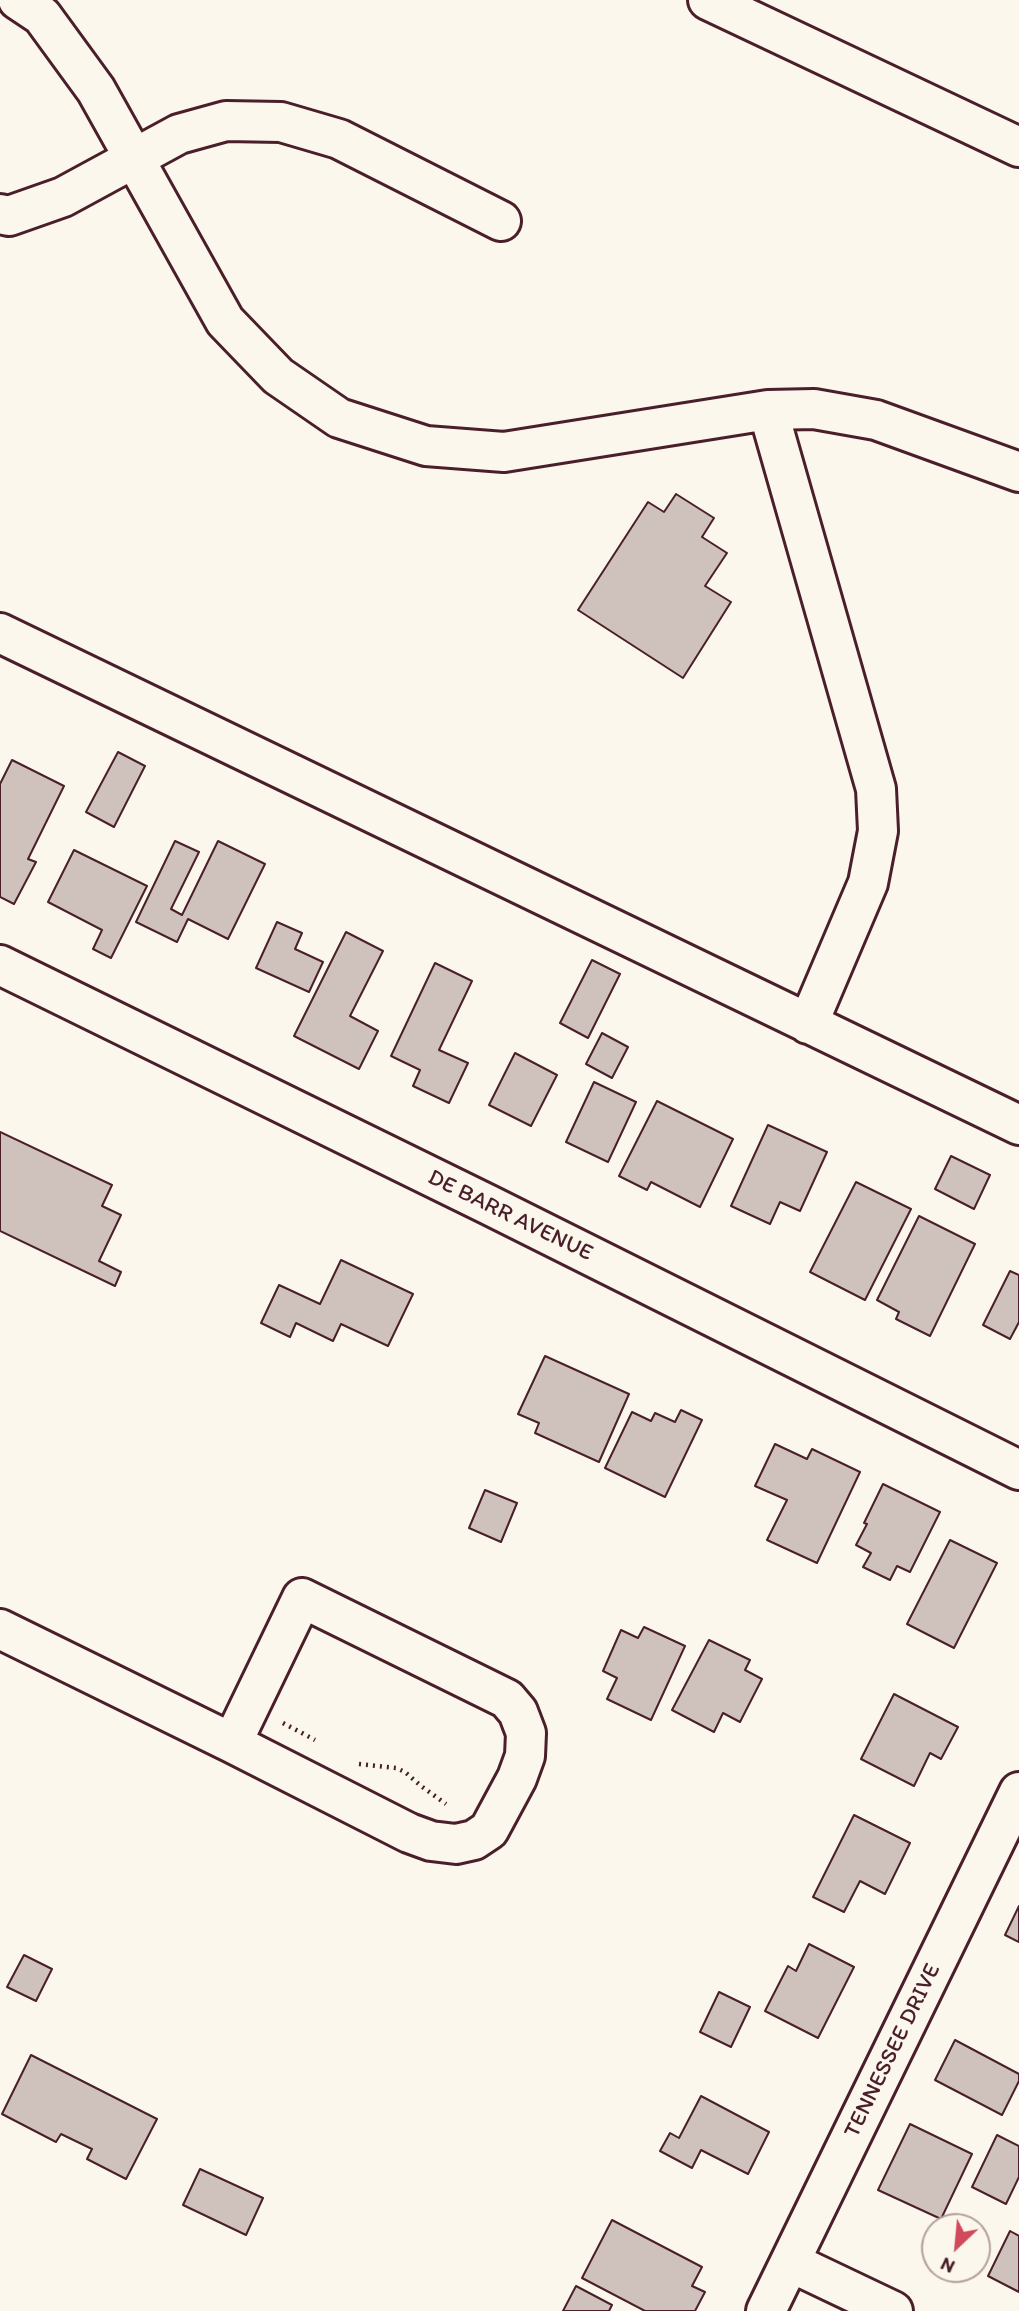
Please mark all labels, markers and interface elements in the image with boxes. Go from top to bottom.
street label: DE BARR AVENUE [423,1164,597,1268]
street label: TENNESSEE DRIVE [839,1959,947,2143]
north arrow [921,2213,991,2283]
text: N [937,2252,958,2279]

